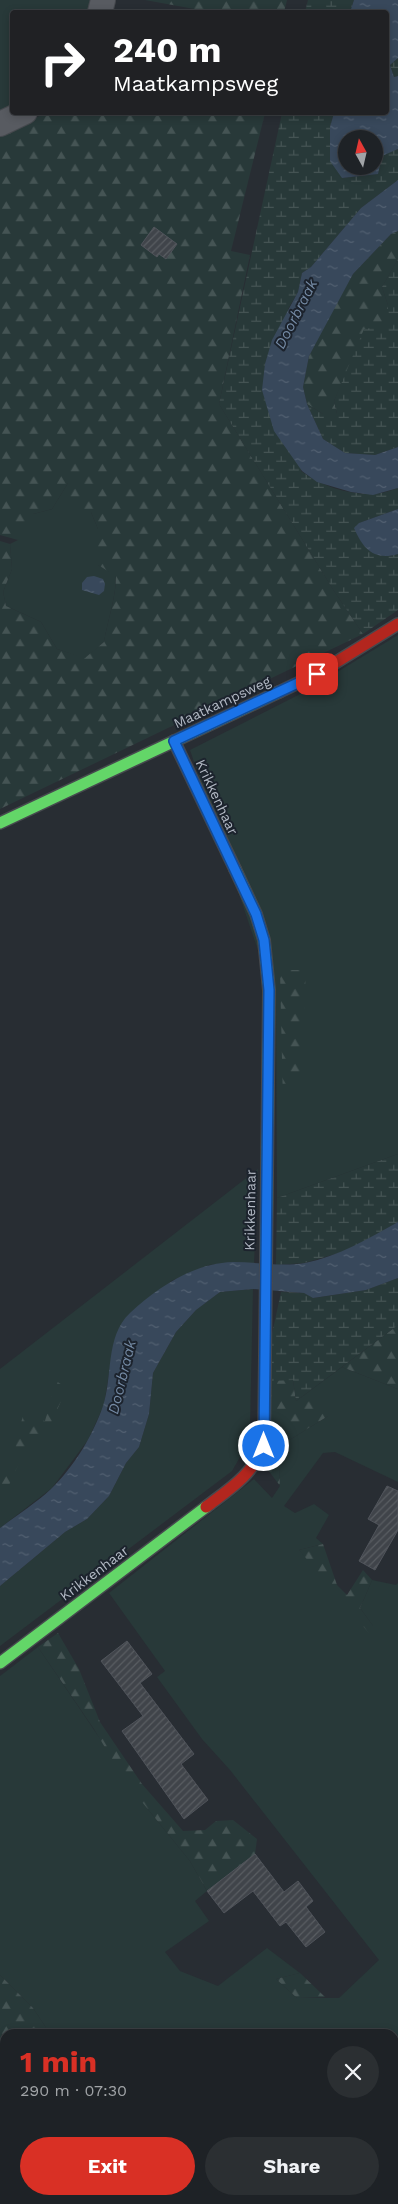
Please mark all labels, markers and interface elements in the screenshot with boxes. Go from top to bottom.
text: 240 m [113,29,222,71]
icon: right [30,30,95,95]
text: Maatkampsweg [113,71,278,96]
north arrow [338,130,382,175]
map controls [338,130,383,175]
water label: Doorbraak [271,275,322,352]
pin [296,653,338,695]
icon: arrive [303,660,331,688]
street label: Maatkampsweg [171,672,274,731]
street label: Krikkenhaar [193,757,242,837]
street label: Krikkenhaar [241,1169,259,1251]
water label: Doorbraak [104,1337,140,1416]
position arrow [237,1419,289,1471]
street label: Krikkenhaar [57,1542,131,1604]
text: 1 min [20,2044,97,2079]
button: close [327,2046,379,2098]
text: 290 m · 07:30 [20,2081,127,2100]
button: Exit [20,2137,195,2195]
button: Share [205,2137,379,2195]

